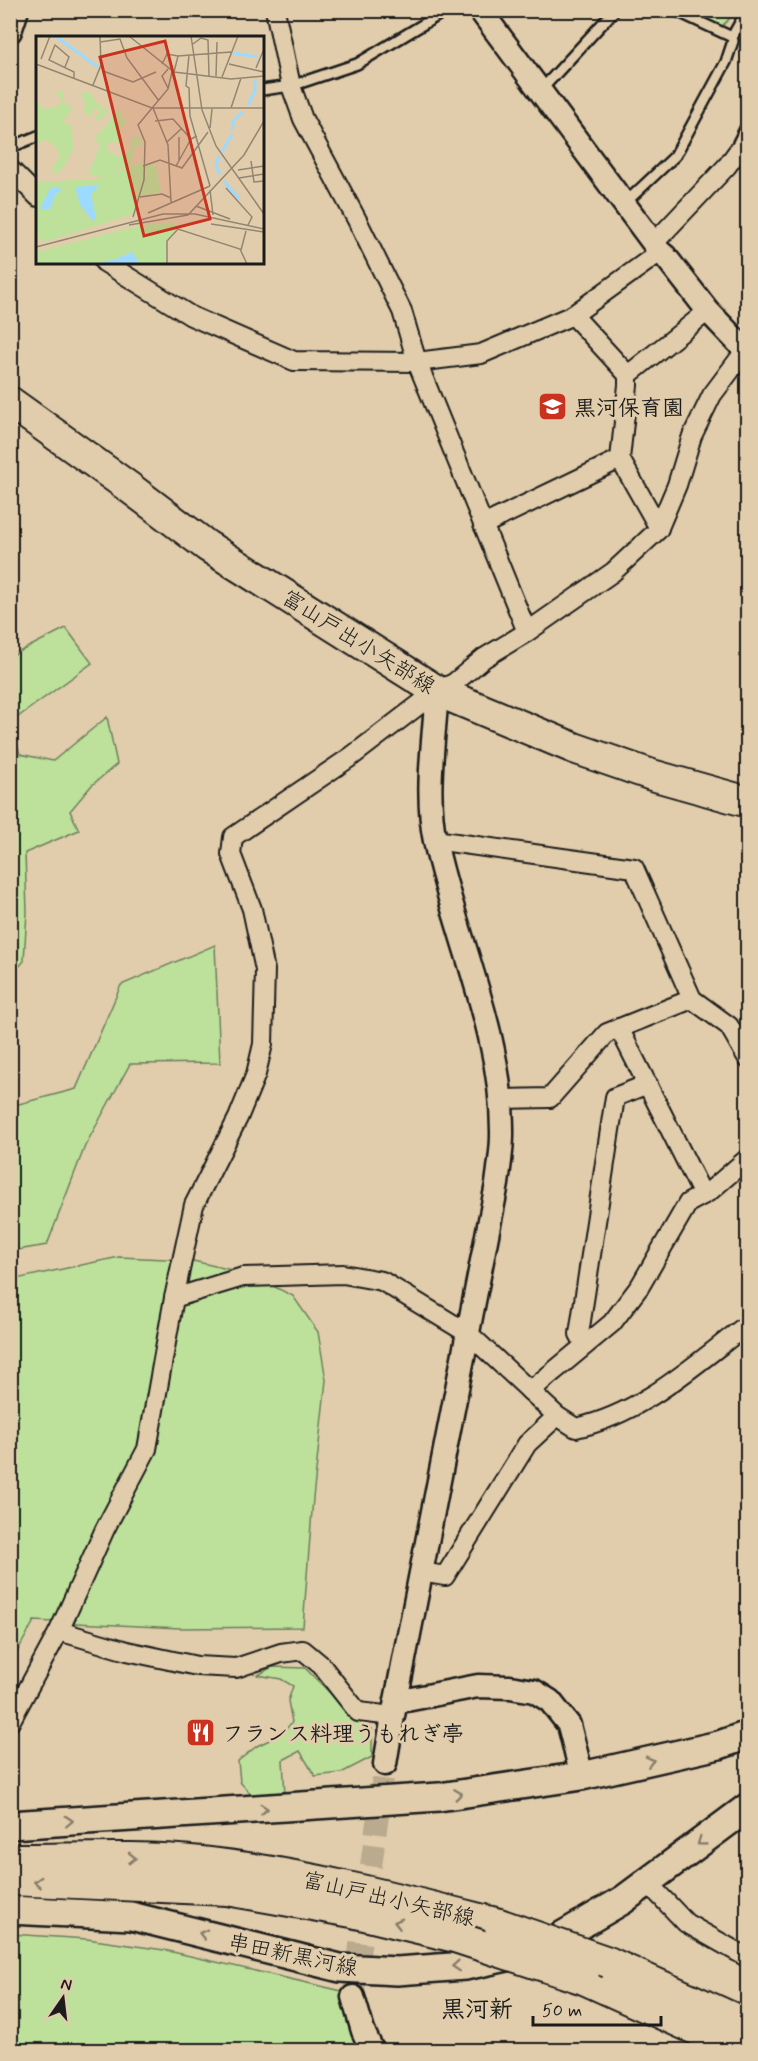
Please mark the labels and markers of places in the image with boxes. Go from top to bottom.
school or university icon: 黒河保育園 [537,391,569,423]
place label: 黒河保育園 [574,395,684,423]
restaurant icon: フランス料理うもれぎ亭 [185,1717,217,1749]
place label: フランス料理うもれぎ亭 [222,1721,464,1749]

